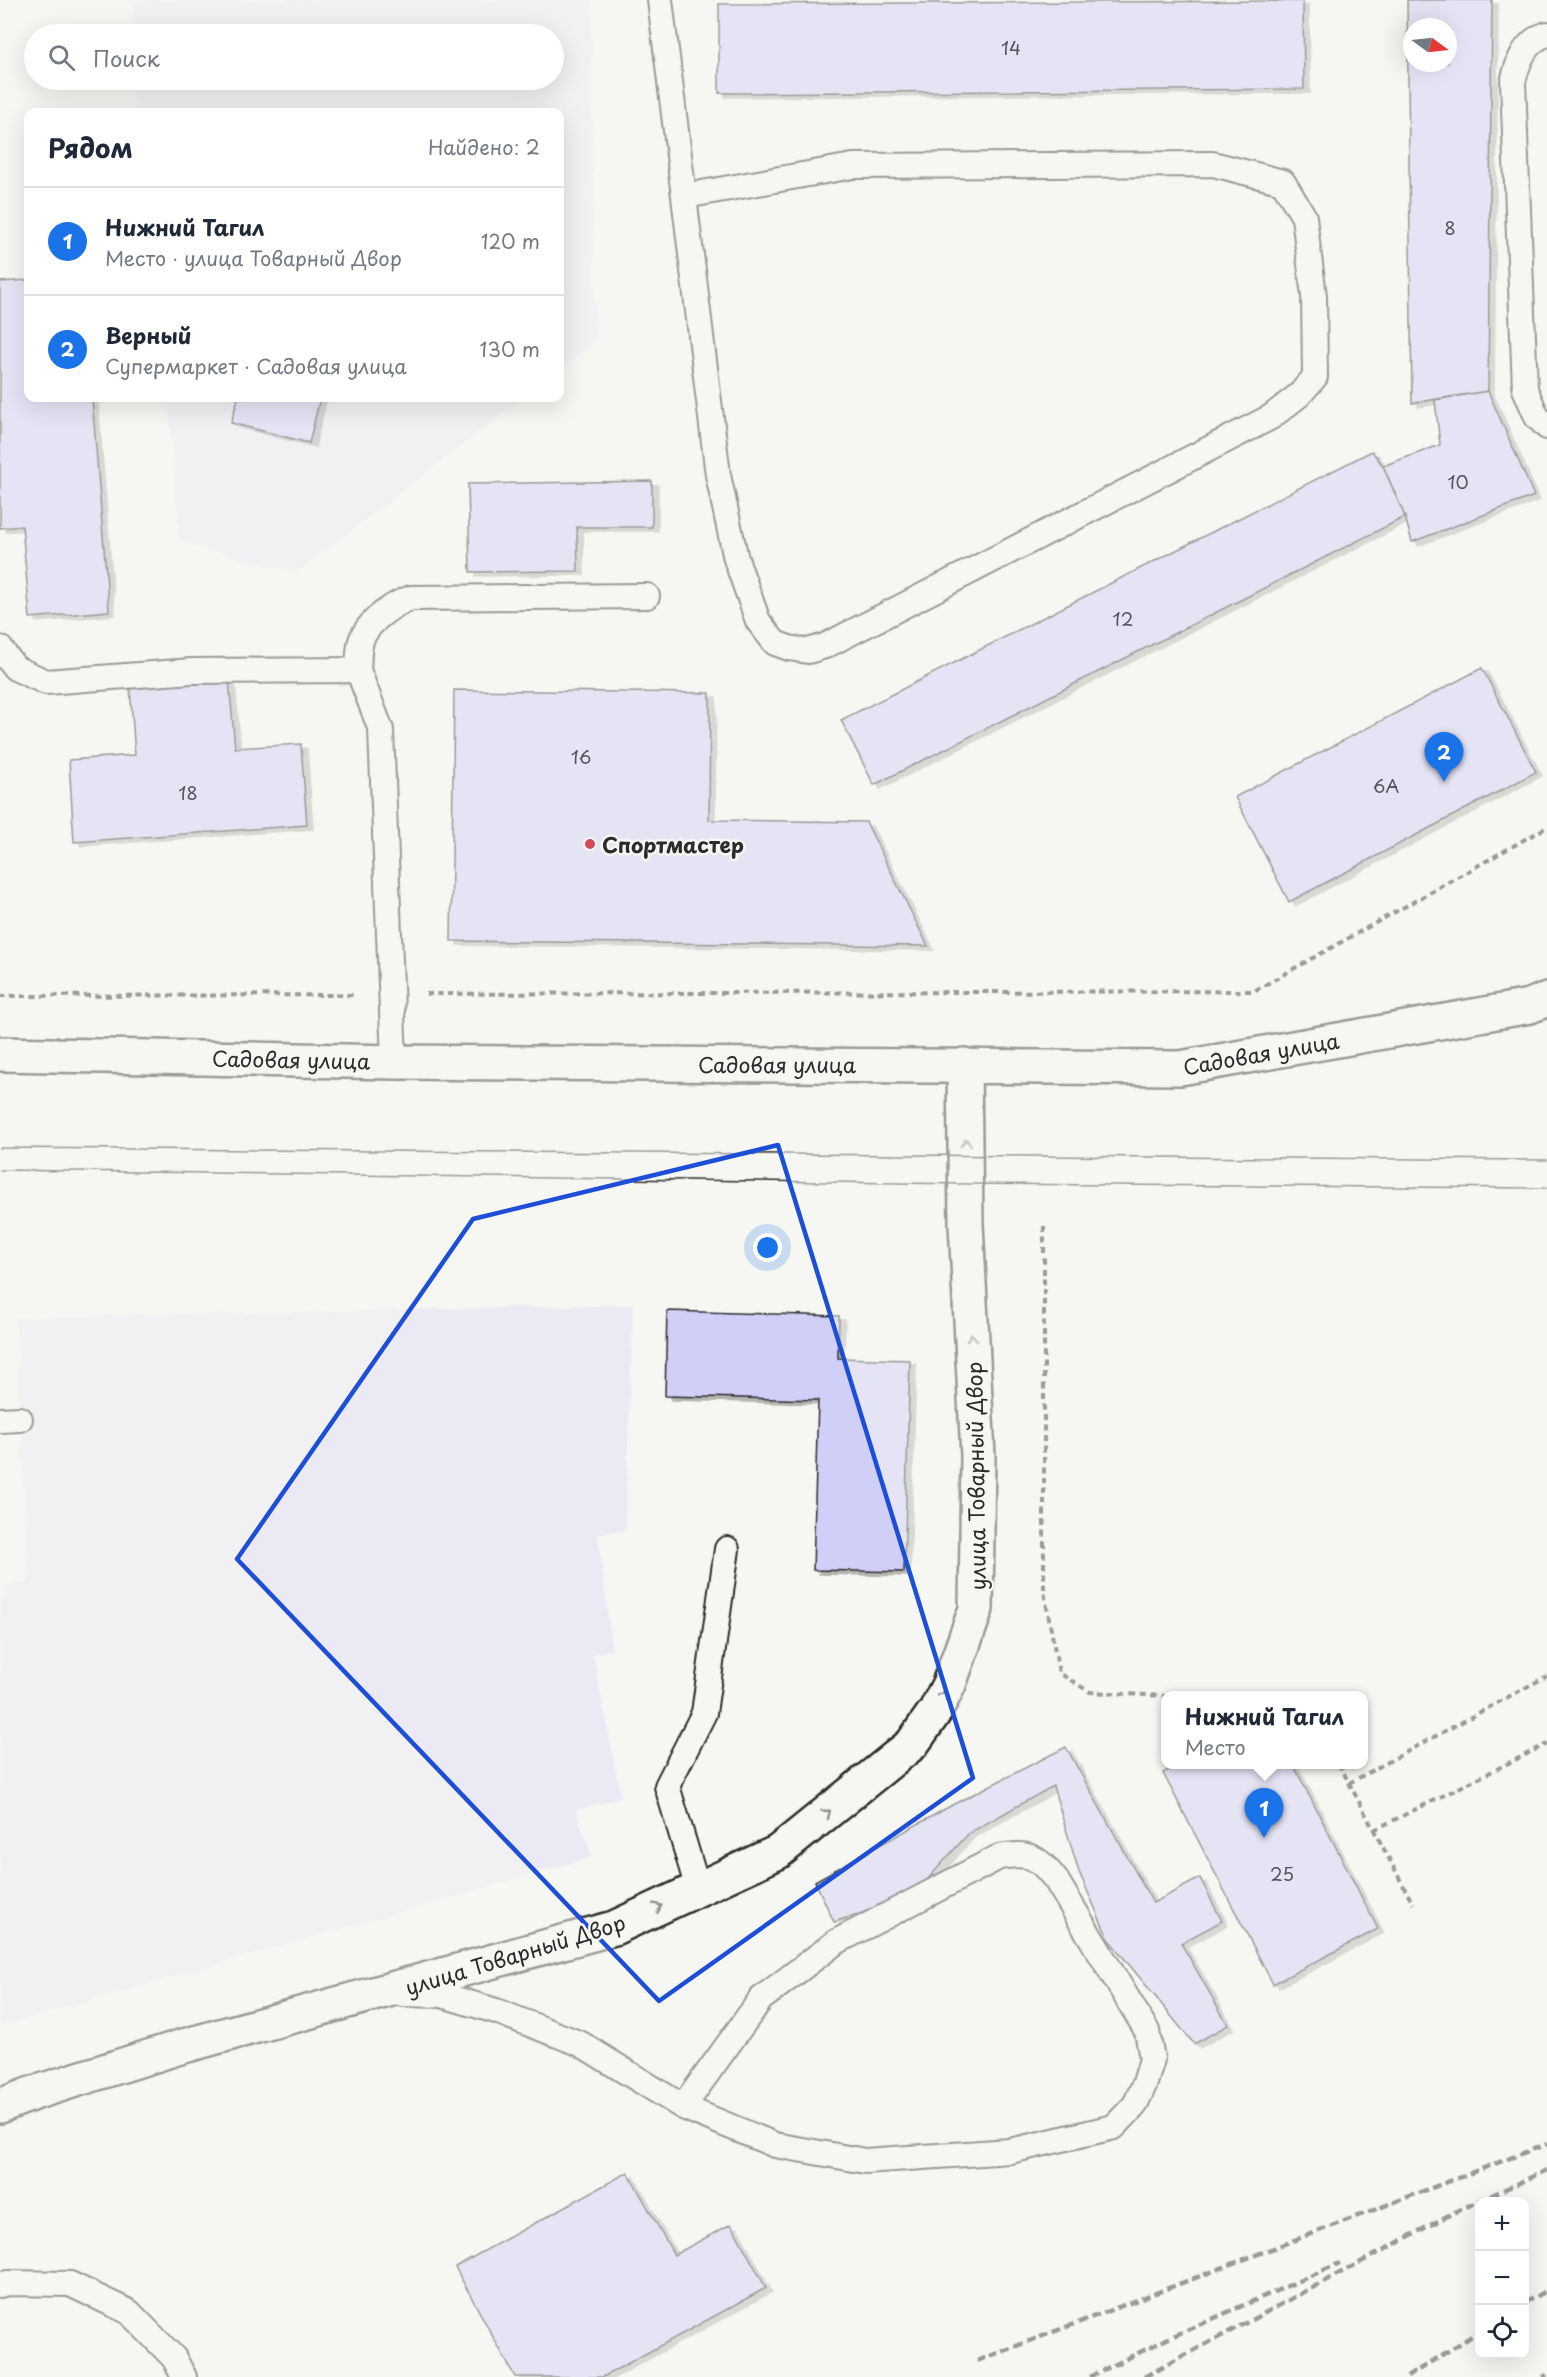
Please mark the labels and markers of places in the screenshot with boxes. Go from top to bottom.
pin: 2 [1424,732,1464,782]
place label: Спортмастер [602,828,744,860]
marker: Спортмастер [583,837,597,851]
pin: 1 [1244,1788,1284,1838]

